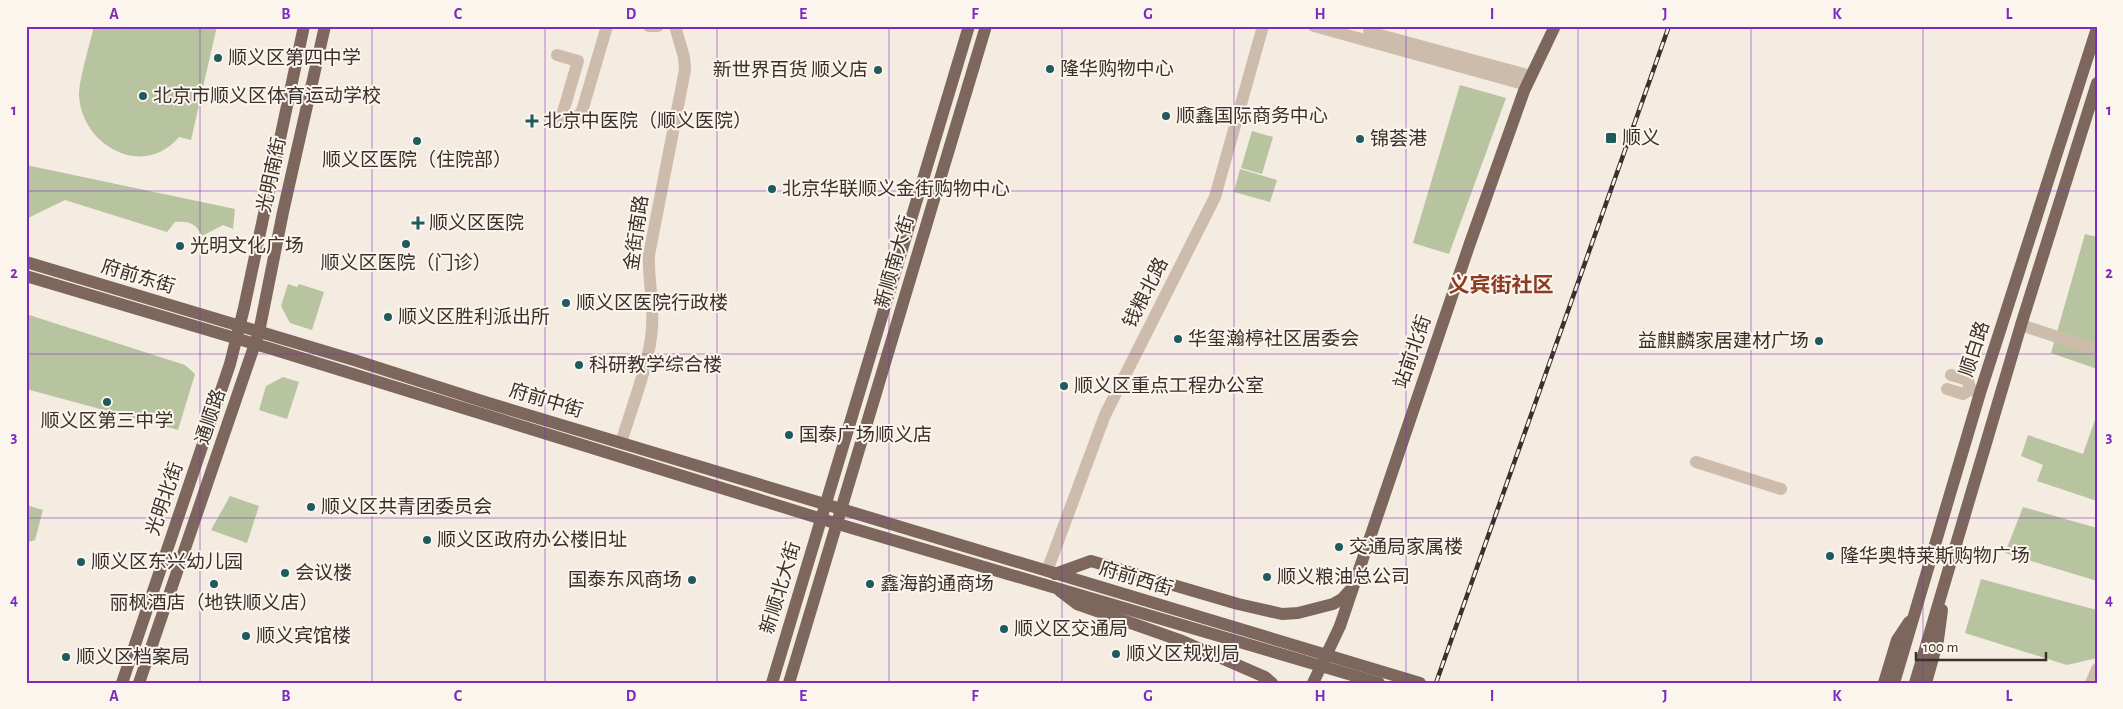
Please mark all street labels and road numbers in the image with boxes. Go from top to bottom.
street label: 光明南街 [254,136,289,214]
street label: 金街南路 [620,194,652,272]
street label: 新顺南大街 [871,213,917,310]
street label: 钱粮北路 [1118,254,1172,331]
street label: 府前东街 [99,255,178,297]
street label: 站前北街 [1390,312,1434,391]
street label: 顺白路 [1955,318,1993,379]
street label: 府前中街 [507,379,586,421]
street label: 通顺路 [192,387,229,447]
street label: 光明北街 [143,460,186,538]
street label: 新顺北大街 [756,539,804,636]
street label: 府前西街 [1097,557,1176,599]

